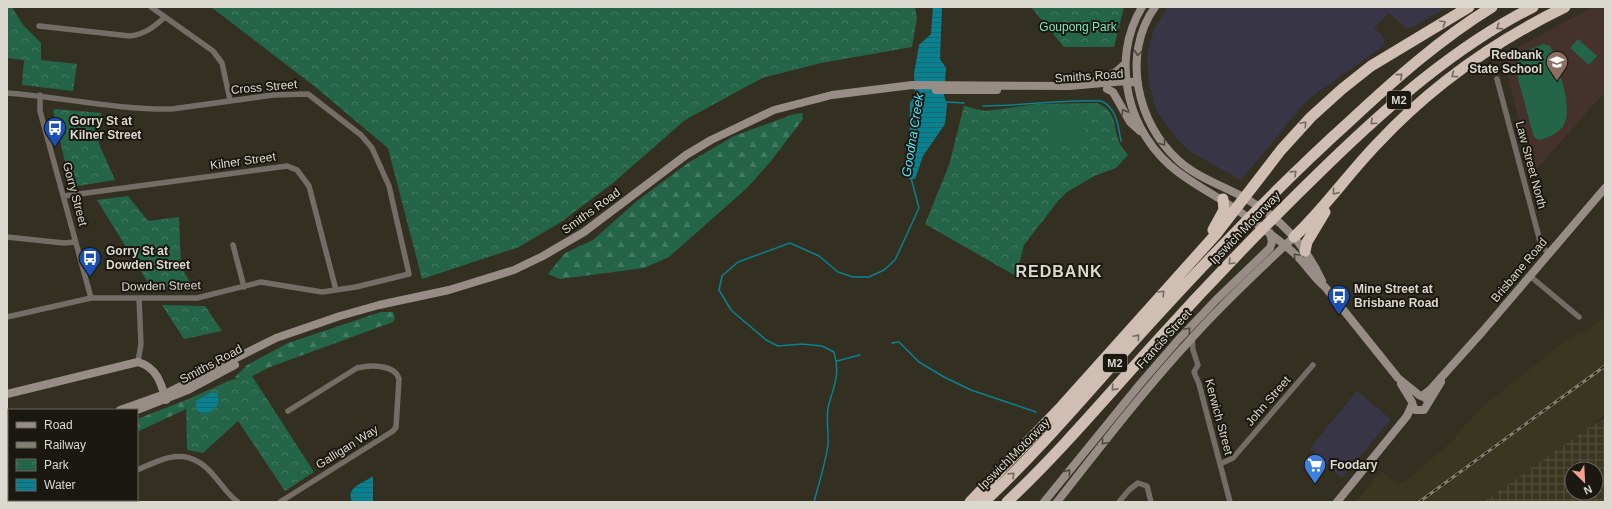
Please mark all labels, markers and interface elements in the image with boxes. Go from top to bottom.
park label: Goupong Park [1039,20,1118,34]
one-way arrow [1439,20,1446,27]
one-way arrow [1496,22,1503,30]
place label: Redbank State School [1469,48,1542,76]
school or university icon: Redbank State School [1544,49,1570,82]
one-way arrow [1134,50,1143,56]
street label: Smiths Road [1054,67,1124,85]
one-way arrow [1452,70,1459,77]
one-way arrow [1395,73,1403,81]
street label: Cross Street [230,77,298,97]
water label: Goodna Creek [898,91,927,178]
road number: M2 [1387,91,1411,109]
one-way arrow [1121,109,1128,116]
place label: Gorry St at Kilner Street [70,114,141,142]
bus stop icon: Gorry St at Kilner Street [42,115,68,148]
one-way arrow [1370,117,1378,124]
street label: Law Street North [1513,120,1549,210]
one-way arrow [1300,121,1307,129]
one-way arrow [1158,138,1165,145]
street label: Kilner Street [209,149,277,173]
street label: Gorry Street [60,161,90,228]
one-way arrow [1289,170,1297,178]
street label: Smiths Road [559,185,623,237]
one-way arrow [1333,187,1340,194]
street label: Ipswich Motorway [1207,189,1283,267]
street label: Brisbane Road [1488,235,1550,305]
place label: Gorry St at Dowden Street [106,244,190,272]
bus stop icon: Gorry St at Dowden Street [77,245,103,278]
one-way arrow [1293,253,1301,261]
one-way arrow [1228,257,1236,265]
district label: REDBANK [1016,263,1103,280]
street label: Dowden Street [121,278,201,294]
place label: Mine Street at Brisbane Road [1354,282,1439,310]
bus stop icon: Mine Street at Brisbane Road [1326,283,1352,316]
one-way arrow [1157,290,1164,298]
street label: Francis Street [1134,306,1195,371]
one-way arrow [1183,327,1191,335]
one-way arrow [1133,335,1140,342]
street label: Smiths Road [177,342,245,386]
road number: M2 [1103,354,1127,372]
street label: John Street [1243,373,1294,429]
street label: Kerwich Street [1202,378,1236,457]
one-way arrow [1112,383,1119,391]
legend [8,409,138,501]
street label: Ipswich Motorway [975,415,1053,493]
text: Road [44,418,73,432]
street label: Galligan Way [313,422,381,472]
text: Railway [44,438,86,452]
one-way arrow [1102,438,1109,445]
supermarket icon: Foodary [1302,452,1328,485]
text: Park [44,458,70,472]
place label: Foodary [1330,458,1378,472]
north arrow [1564,461,1604,501]
one-way arrow [1064,469,1071,476]
one-way arrow [1007,472,1015,480]
text: Water [44,478,76,492]
text: N [1582,483,1594,497]

